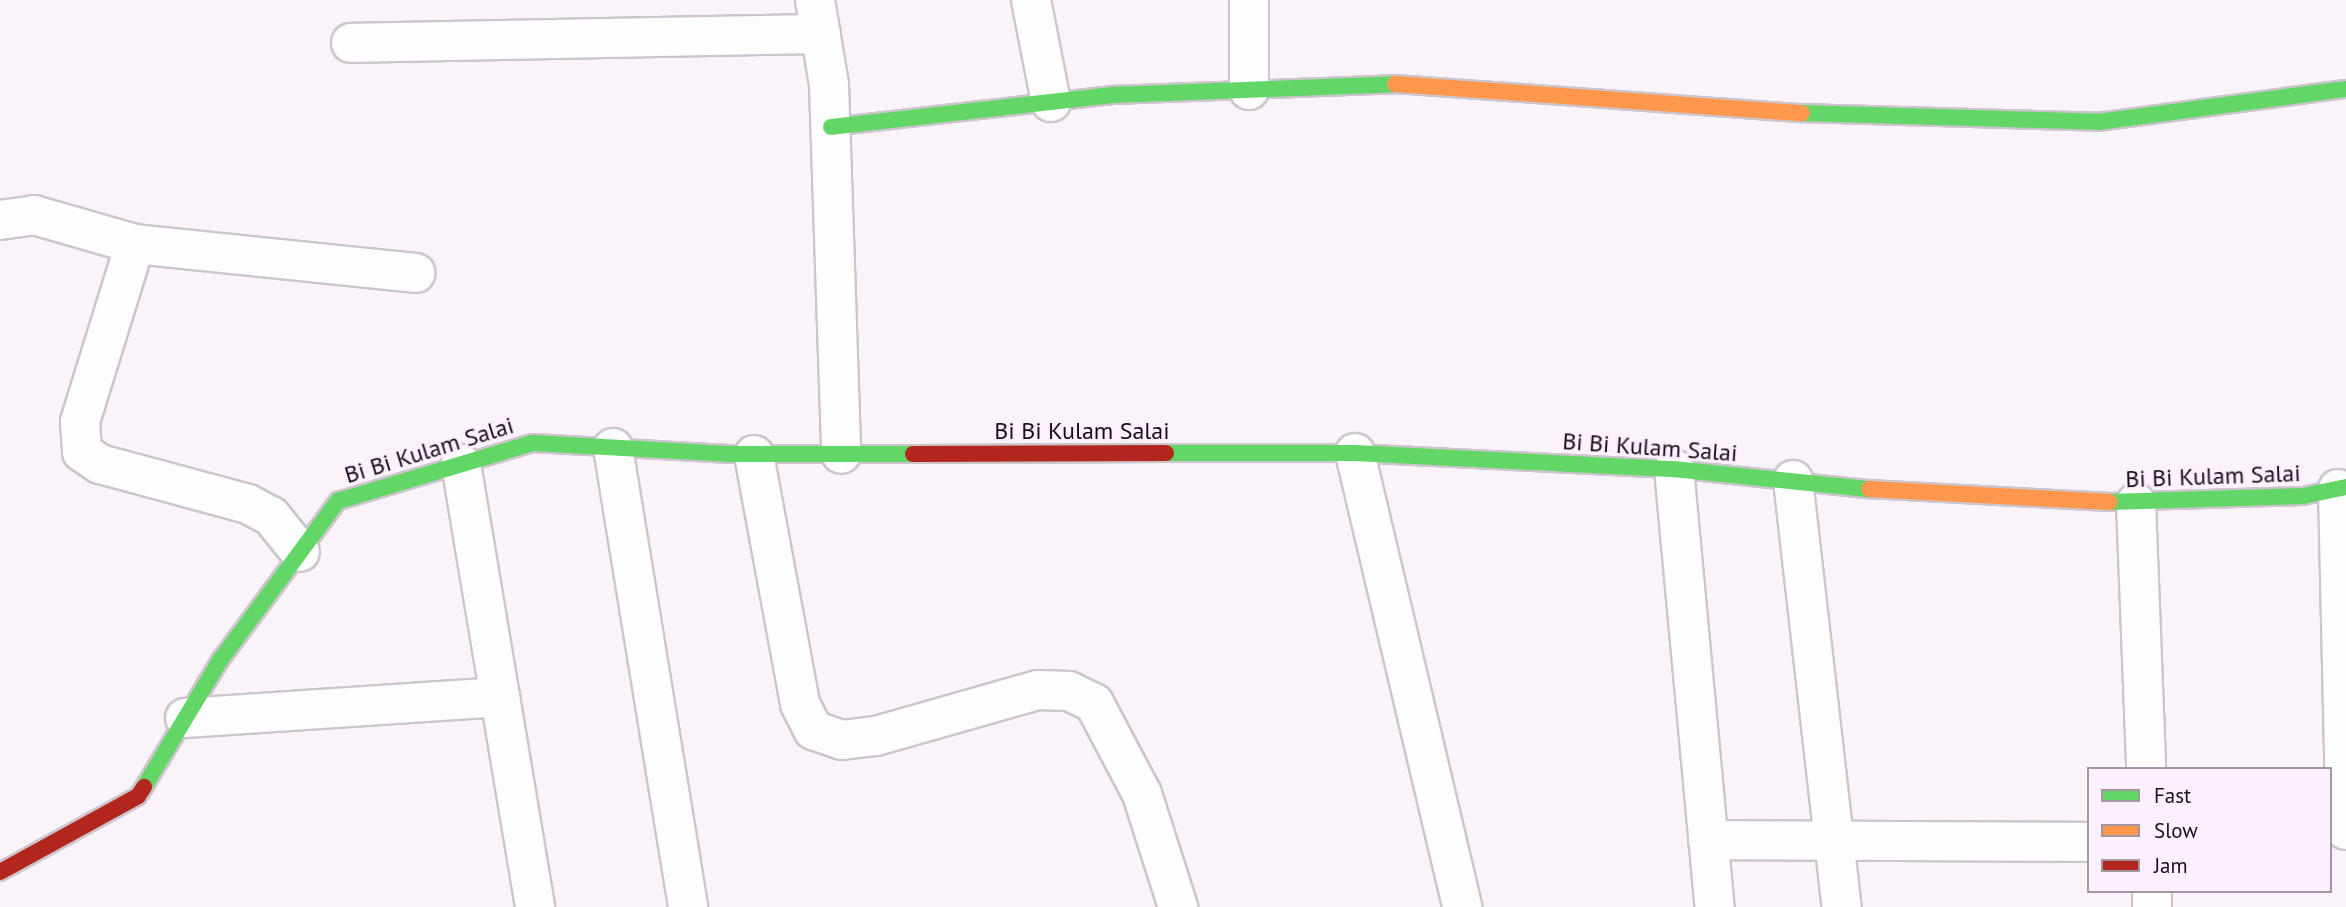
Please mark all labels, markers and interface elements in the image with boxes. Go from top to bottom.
street label: Bi Bi Kulam Salai [341,411,517,489]
street label: Bi Bi Kulam Salai [994,417,1170,445]
street label: Bi Bi Kulam Salai [1562,427,1738,467]
street label: Bi Bi Kulam Salai [2125,459,2301,493]
legend [2087,767,2332,893]
text: Fast [2154,782,2191,809]
text: Slow [2154,817,2198,844]
text: Jam [2154,852,2188,879]

